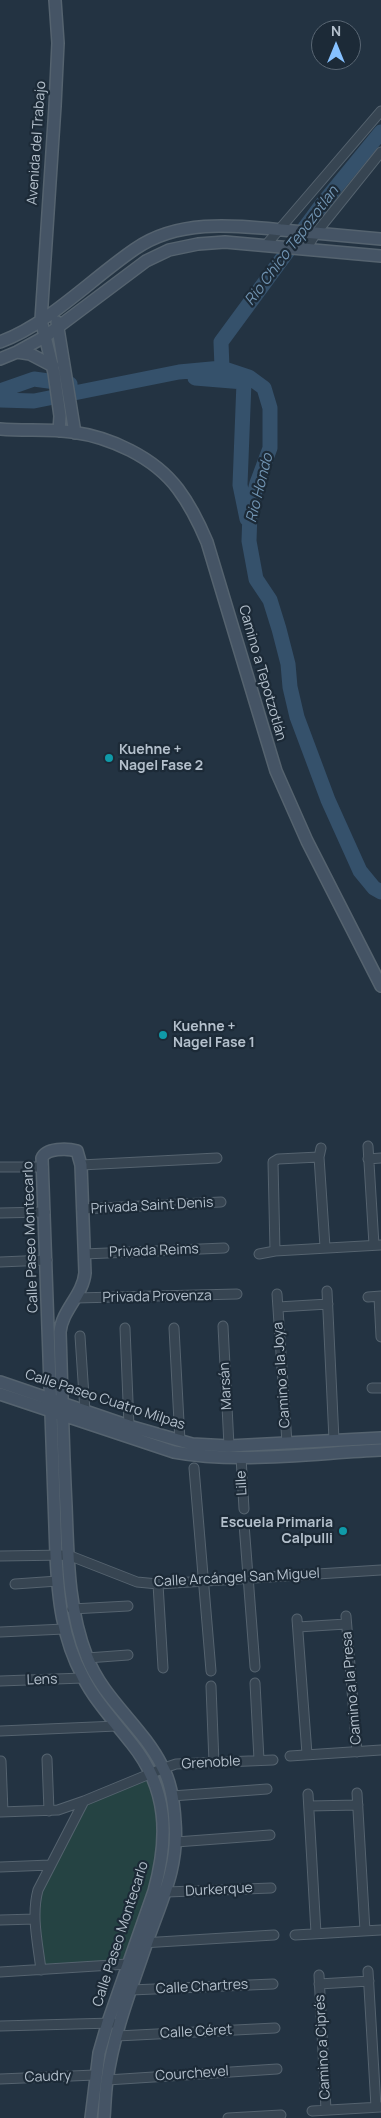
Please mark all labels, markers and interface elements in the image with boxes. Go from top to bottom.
north arrow [311,20,361,70]
text: N [331,21,341,40]
street label: Avenida del Trabajo [24,80,50,206]
water label: Rio Chico Tepozotlan [241,183,343,309]
water label: Rio Hondo [243,452,277,524]
street label: Camino a Tepotzotlán [235,603,289,743]
place label: Kuehne + Nagel Fase 2 [119,742,203,774]
marker: Kuehne + Nagel Fase 2 [103,752,115,764]
place label: Kuehne + Nagel Fase 1 [173,1019,255,1052]
marker: Kuehne + Nagel Fase 1 [157,1029,169,1041]
street label: Calle Paseo Montecarlo [20,1161,42,1313]
street label: Privada Saint Denis [90,1194,214,1218]
street label: Privada Reims [109,1241,199,1261]
street label: Privada Provenza [102,1288,212,1306]
street label: Camino a la Joya [270,1322,294,1428]
street label: Marsán [216,1362,236,1410]
street label: Calle Paseo Cuatro Milpas [23,1366,187,1434]
street label: Lille [233,1470,251,1496]
place label: Escuela Primaria Calpulli [221,1515,333,1548]
marker: Escuela Primaria Calpulli [337,1525,349,1537]
street label: Calle Arcángel San Miguel [154,1565,320,1591]
street label: Camino a la Presa [339,1631,365,1745]
street label: Lens [26,1671,58,1689]
street label: Grenoble [181,1753,241,1773]
street label: Calle Paseo Montecarlo [90,1859,152,2009]
street label: Durkerque [185,1880,253,1900]
street label: Calle Chartres [155,1976,249,1998]
street label: Camino a Ciprés [312,1994,334,2100]
street label: Calle Céret [160,2022,232,2042]
street label: Courchevel [155,2063,229,2085]
street label: Caudry [24,2068,72,2086]

